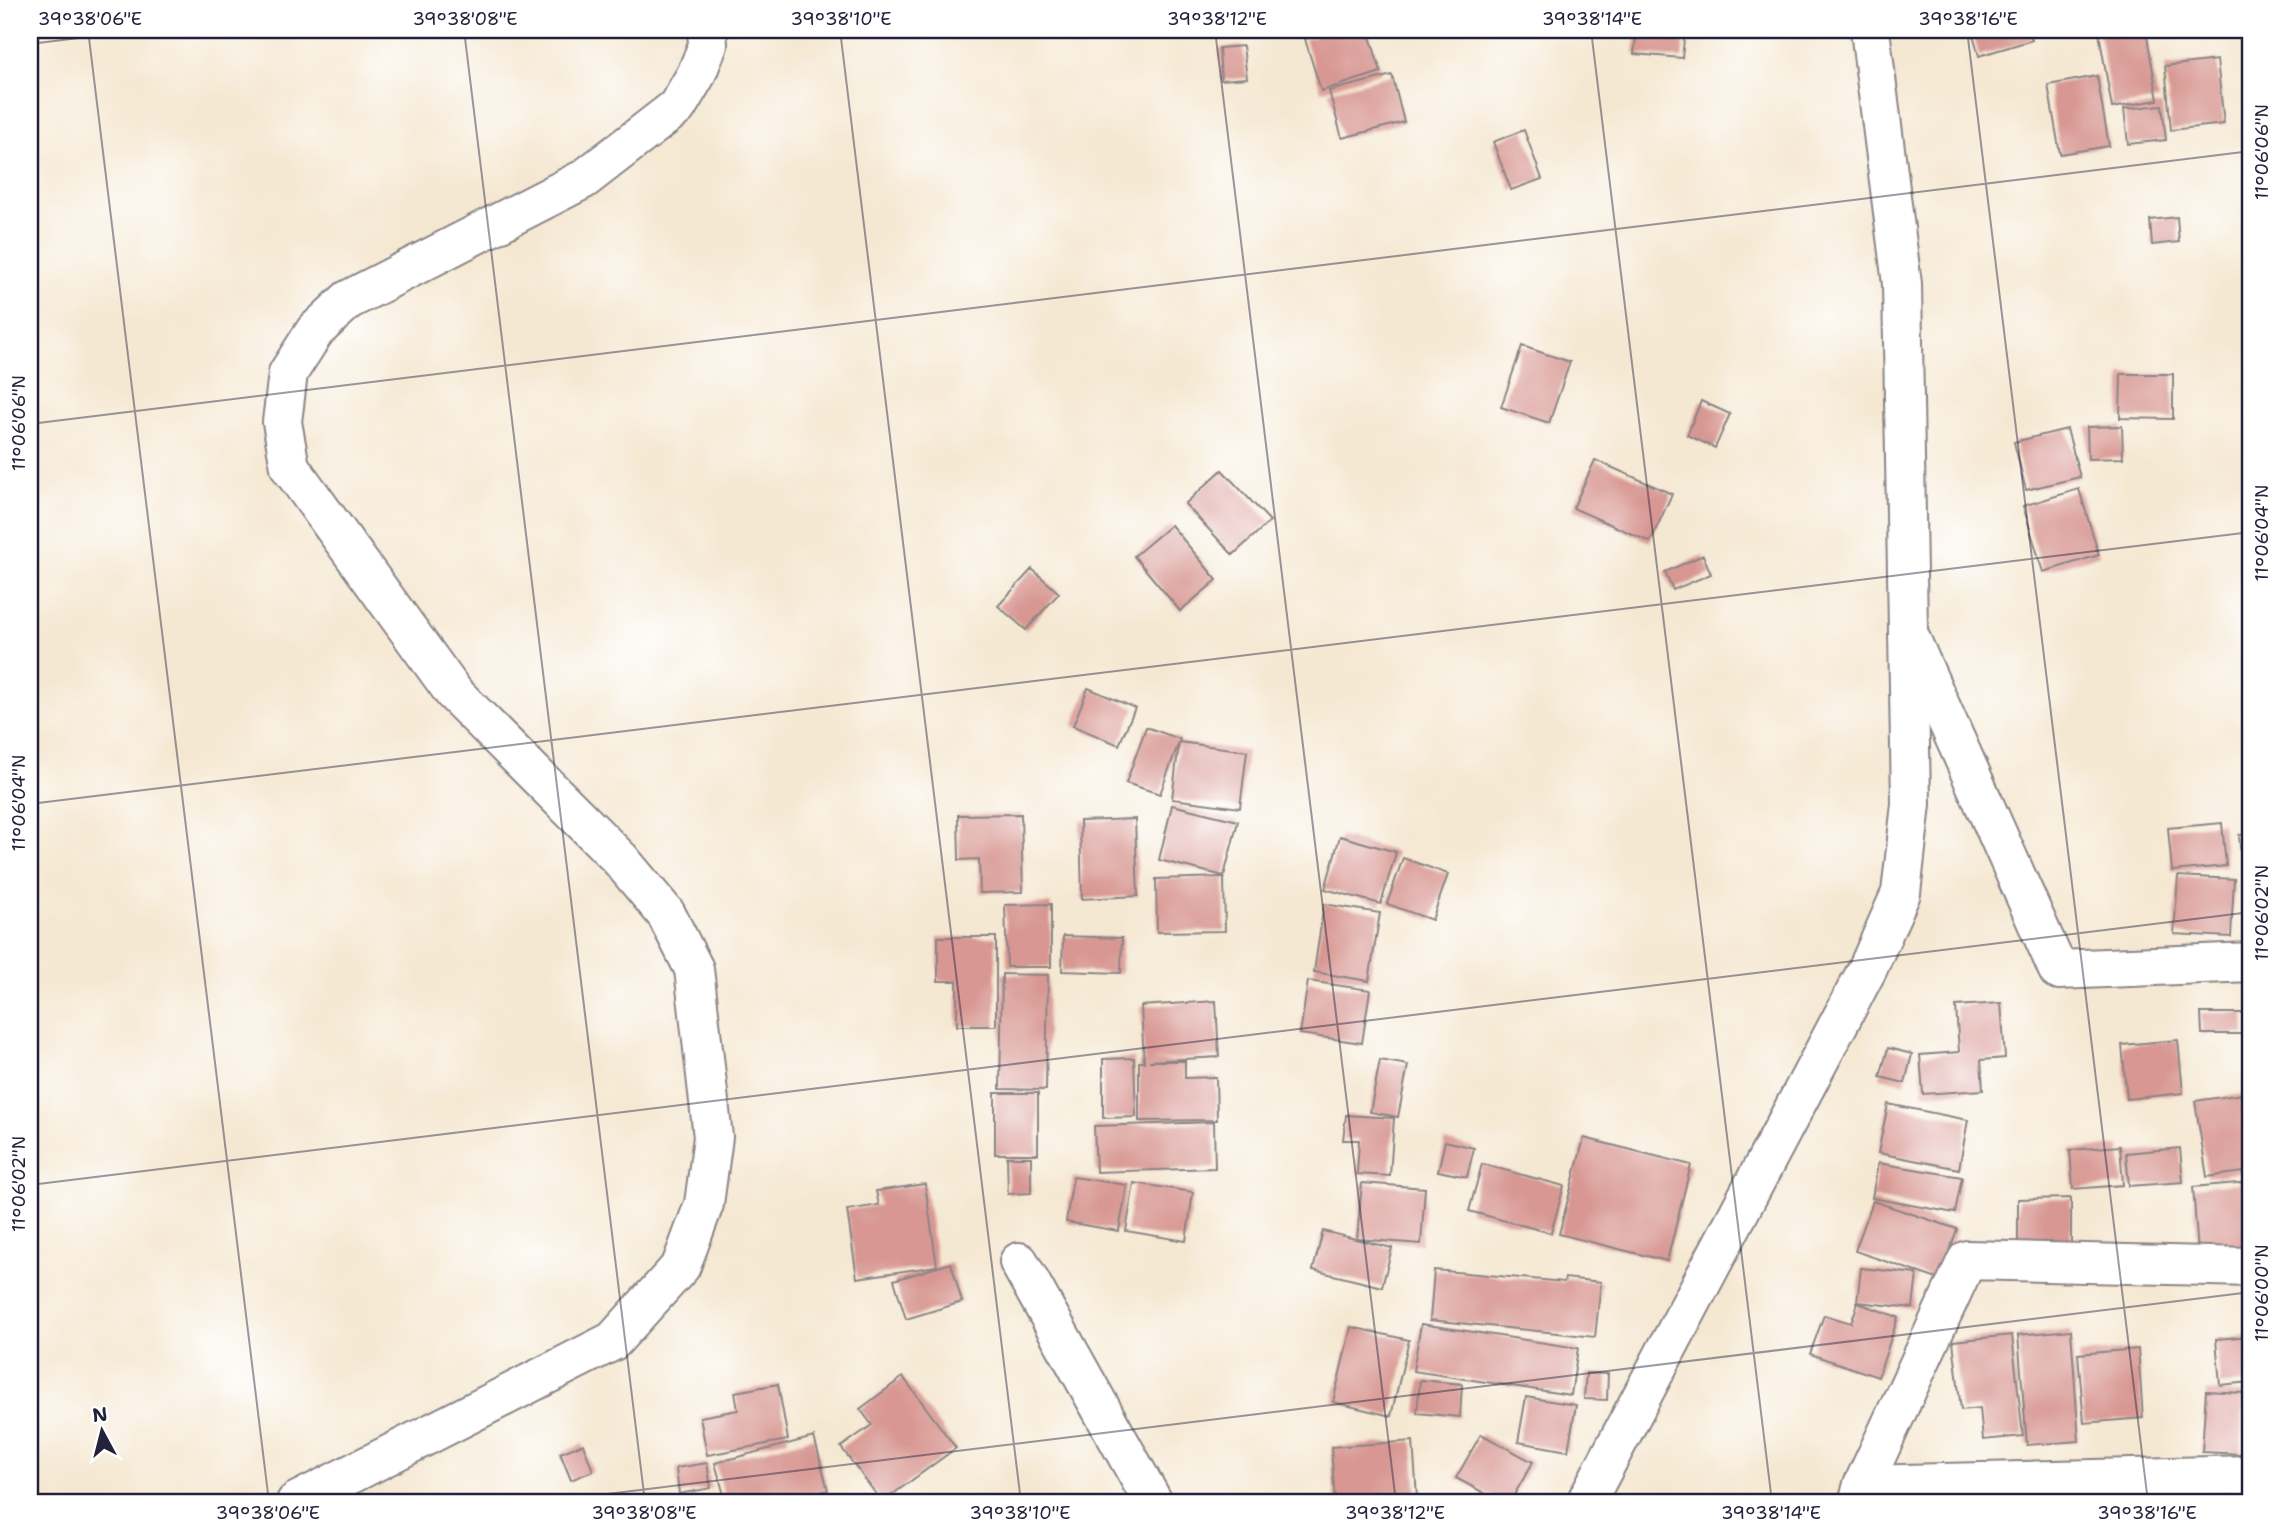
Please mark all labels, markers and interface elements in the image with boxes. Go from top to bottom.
text: 39°38'06"E [38,7,142,31]
text: 39°38'08"E [412,7,518,31]
text: 39°38'10"E [791,7,891,31]
text: 39°38'12"E [1167,7,1267,31]
text: 39°38'14"E [1542,7,1642,31]
text: 39°38'16"E [1918,7,2018,31]
text: 11°06'06"N [2250,104,2274,200]
text: 11°06'06"N [7,375,31,471]
text: 11°06'04"N [2250,485,2274,581]
text: 11°06'04"N [7,755,31,851]
text: 11°06'02"N [2250,865,2274,961]
text: 11°06'02"N [7,1136,31,1232]
text: 11°06'00"N [2250,1244,2274,1342]
north arrow [66,1396,136,1466]
text: N [91,1401,109,1428]
text: 39°38'06"E [216,1501,320,1525]
text: 39°38'08"E [591,1501,697,1525]
text: 39°38'10"E [970,1501,1070,1525]
text: 39°38'12"E [1345,1501,1445,1525]
text: 39°38'14"E [1721,1501,1821,1525]
text: 39°38'16"E [2097,1501,2197,1525]

